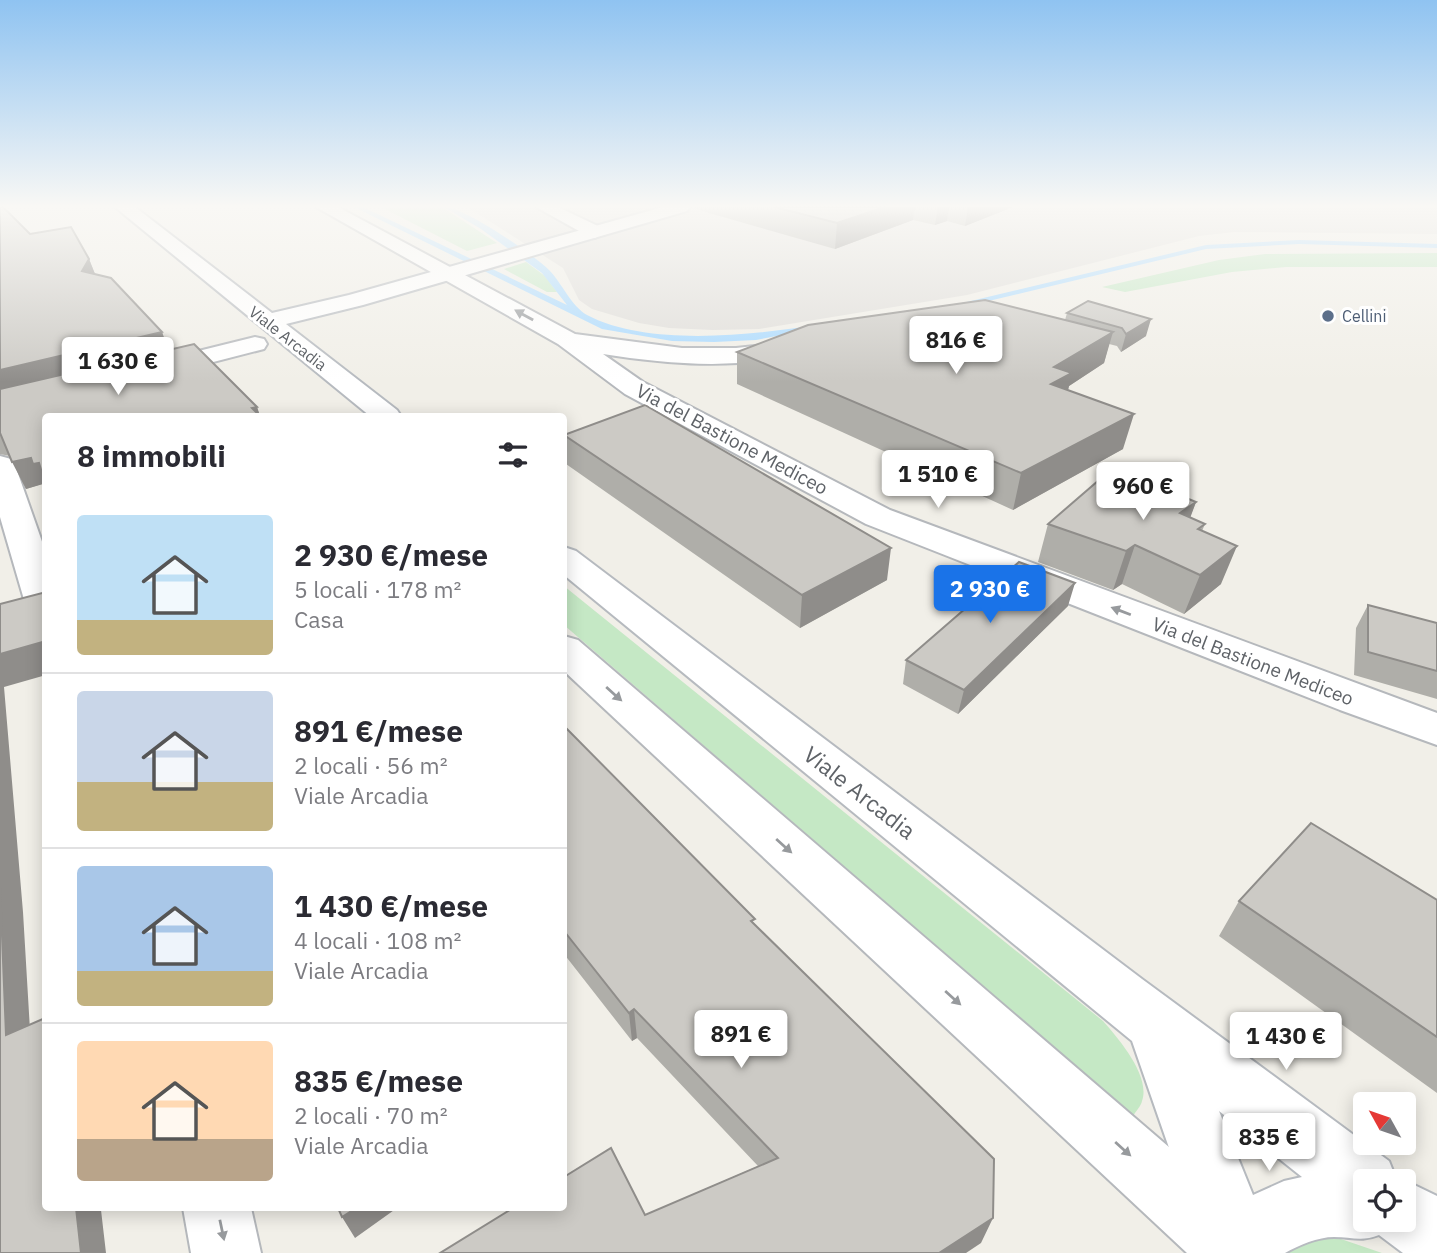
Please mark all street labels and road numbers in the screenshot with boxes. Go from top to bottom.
street label: Viale Arcadia [245,301,331,375]
street label: Via del Bastione Mediceo [632,378,832,500]
street label: Via del Bastione Mediceo [1149,612,1357,710]
street label: Viale Arcadia [798,739,922,845]

